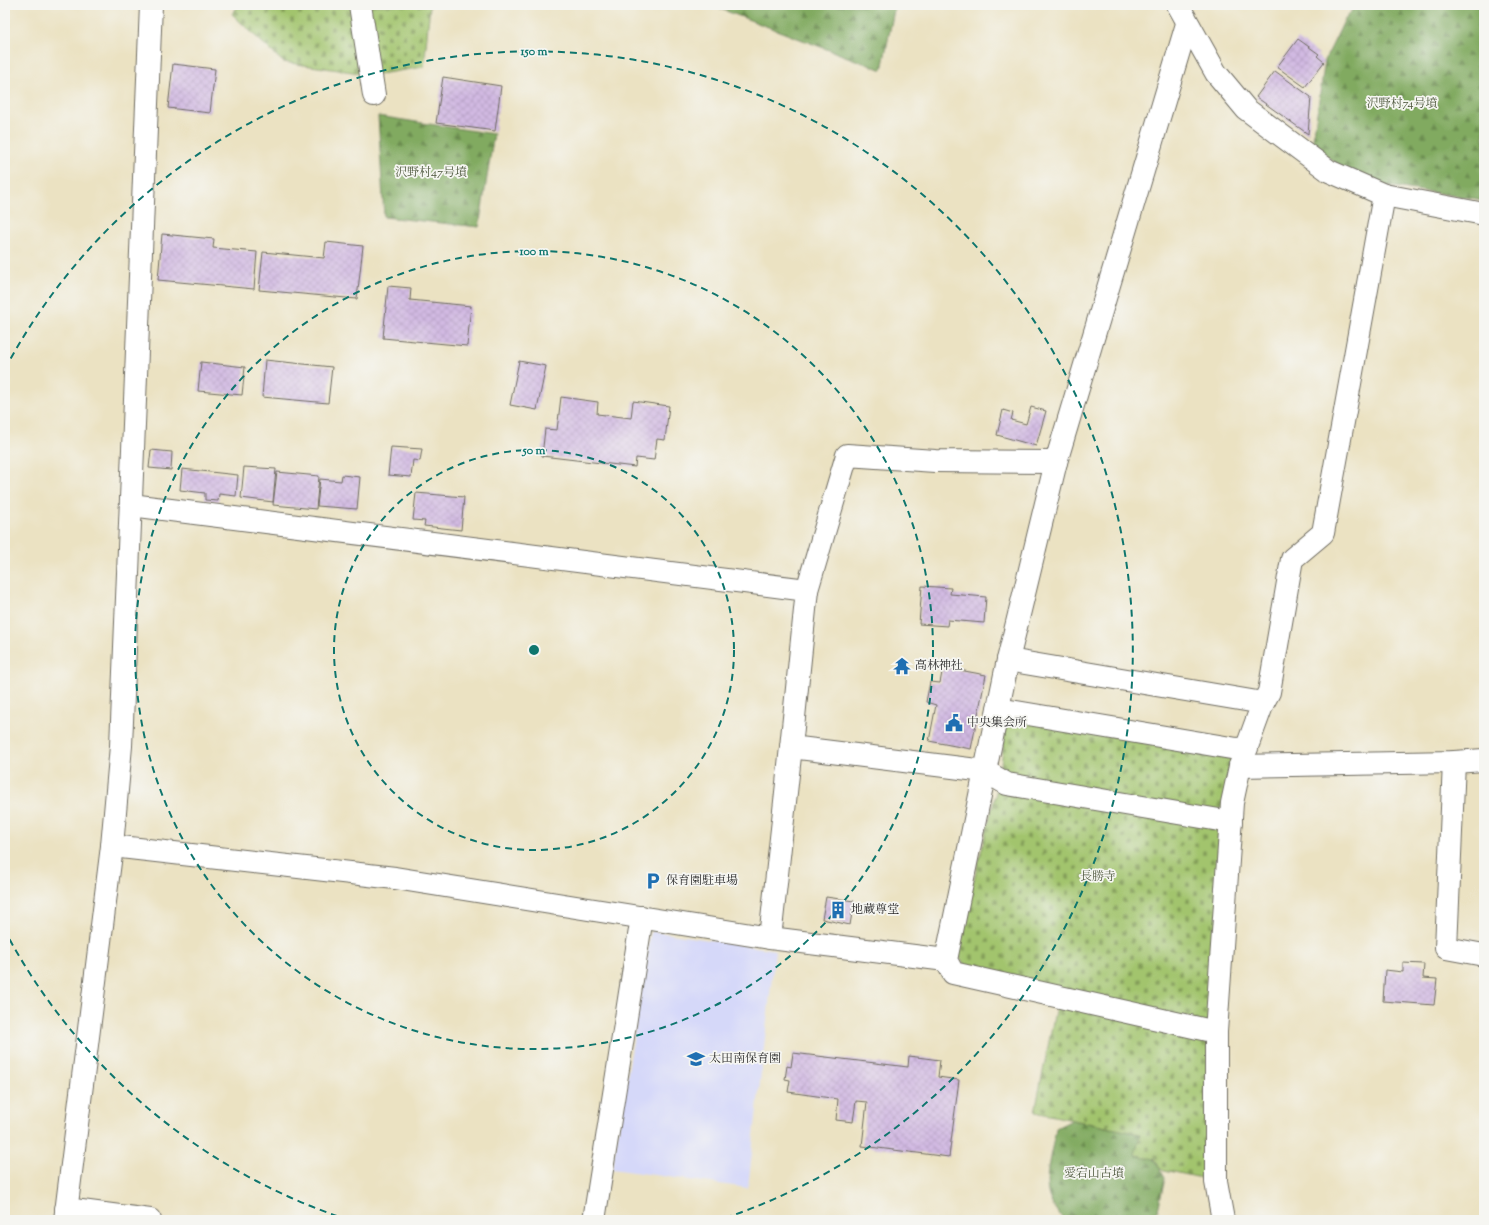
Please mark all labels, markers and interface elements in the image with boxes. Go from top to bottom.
text: 150 m [519,43,548,61]
park label: 沢野村74号墳 [1366,95,1438,113]
park label: 沢野村47号墳 [395,164,467,182]
text: 100 m [518,243,549,261]
text: 50 m [522,442,546,460]
centre of rings [527,643,541,657]
temple icon: 高林神社 [892,656,912,676]
place label: 高林神社 [915,657,963,675]
public building icon: 中央集会所 [944,713,964,733]
place label: 中央集会所 [967,714,1027,732]
park label: 長勝寺 [1080,868,1116,886]
parking icon: 保育園駐車場 [643,871,663,891]
place label: 保育園駐車場 [666,872,738,890]
building icon: 地蔵尊堂 [828,900,848,920]
place label: 地蔵尊堂 [851,901,899,919]
school or university icon: 太田南保育園 [686,1049,706,1069]
place label: 太田南保育園 [709,1050,781,1068]
park label: 愛宕山古墳 [1064,1165,1124,1183]

